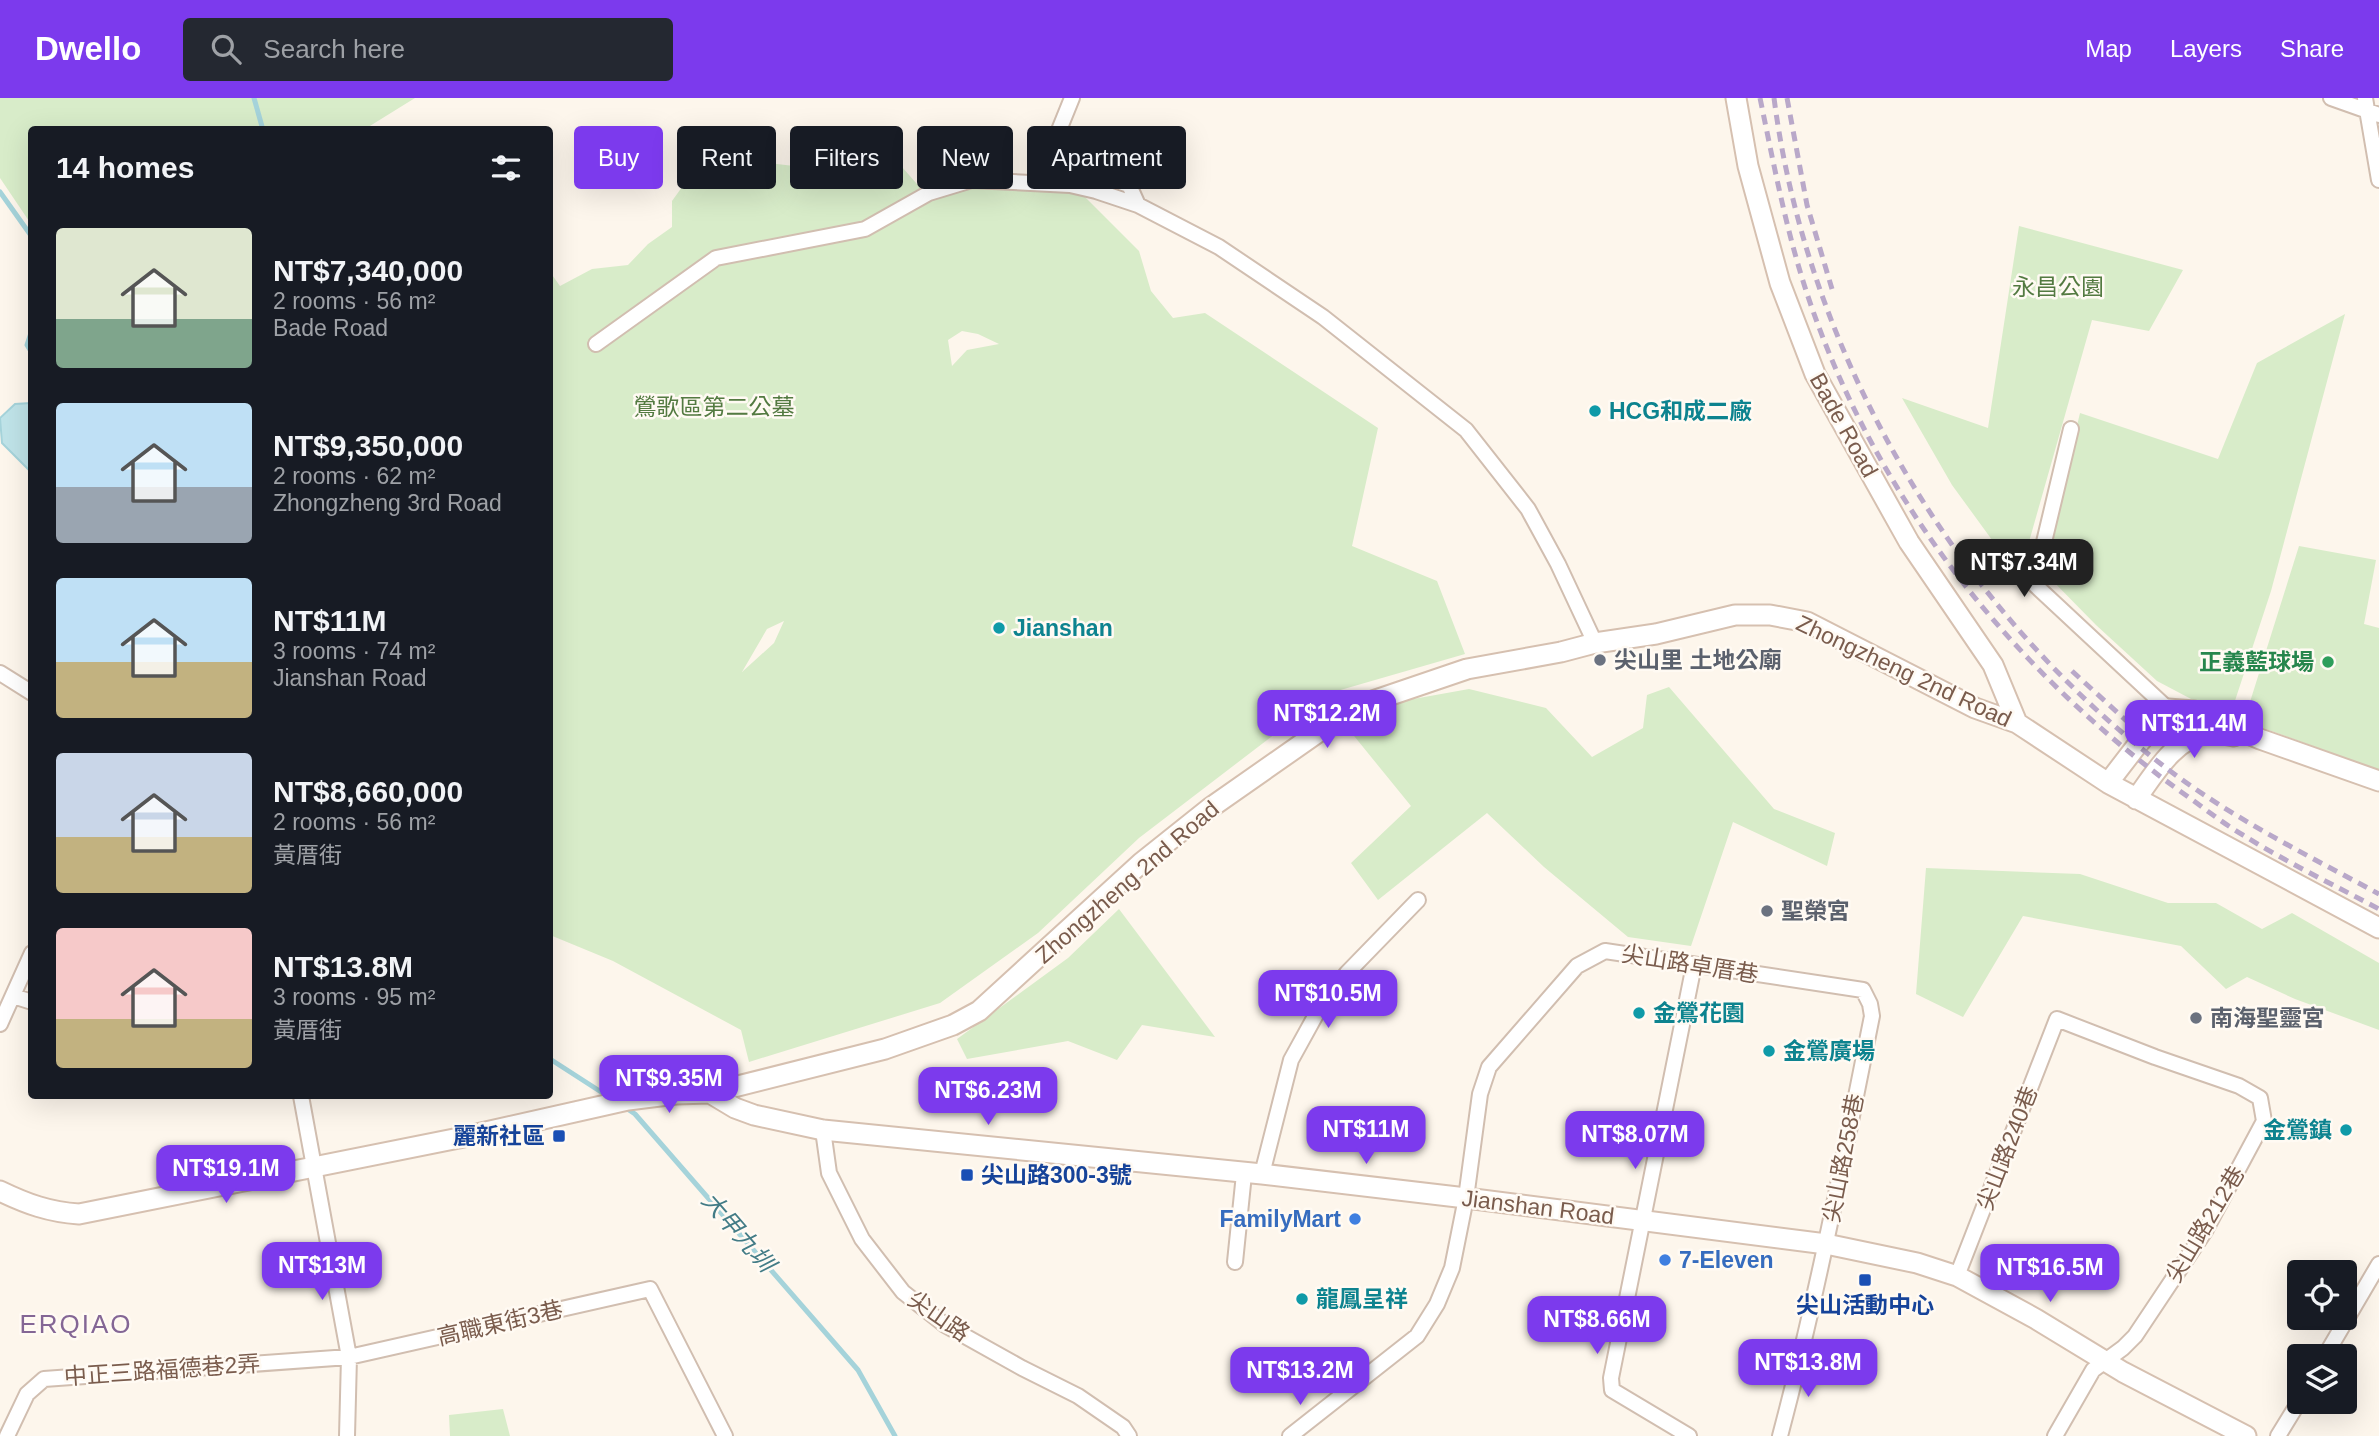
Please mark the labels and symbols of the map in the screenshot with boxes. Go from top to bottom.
park label: 永昌公園 [2012,274,2104,300]
street label: Bade Road [1805,368,1883,482]
park label: 鶯歌區第二公墓 [634,394,795,420]
place label: HCG和成二廠 [1609,398,1752,424]
marker: HCG和成二廠 [1587,403,1603,419]
pin: NT$7.34M [1952,540,2096,599]
street label: Zhongzheng 2nd Road [1792,610,2016,732]
place label: Jianshan [1013,615,1113,641]
marker: Jianshan [991,620,1007,636]
place label: 尖山里 土地公廟 [1614,647,1781,673]
place label: 正義藍球場 [2199,649,2314,675]
marker: 尖山里 土地公廟 [1592,652,1608,668]
marker: 正義藍球場 [2320,654,2336,670]
pin: NT$12.2M [1255,690,1399,750]
pin: NT$11.4M [2122,700,2266,760]
street label: Zhongzheng 2nd Road [1030,795,1224,969]
place label: 聖榮宮 [1781,898,1850,924]
marker: 聖榮宮 [1759,903,1775,919]
street label: 尖山路卓厝巷 [1620,940,1760,988]
pin: NT$10.5M [1256,970,1400,1030]
place label: 金鶯花園 [1653,1000,1745,1026]
marker: 金鶯花園 [1631,1005,1647,1021]
place label: 南海聖靈宮 [2210,1005,2325,1031]
marker: 南海聖靈宮 [2188,1010,2204,1026]
place label: 金鶯廣場 [1783,1038,1875,1064]
marker: 金鶯廣場 [1761,1043,1777,1059]
pin: NT$9.35M [597,1056,741,1115]
pin: NT$6.23M [916,1068,1060,1127]
street label: 尖山路240巷 [1972,1082,2042,1214]
street label: 尖山路258巷 [1818,1092,1868,1224]
pin: NT$11M [1309,1107,1423,1166]
pin: NT$8.07M [1563,1112,1707,1171]
place label: 金鶯鎮 [2263,1117,2332,1143]
marker: 金鶯鎮 [2338,1122,2354,1138]
place label: 麗新社區 [453,1123,545,1149]
marker: 麗新社區 [551,1128,567,1144]
pin: NT$19.1M [154,1146,298,1205]
street label: 尖山路212巷 [2160,1161,2250,1287]
place label: 尖山路300-3號 [981,1162,1132,1188]
marker: 尖山路300-3號 [959,1167,975,1183]
street label: Jianshan Road [1460,1185,1616,1229]
water label: 大甲九圳 [697,1187,782,1279]
place label: FamilyMart [1220,1206,1341,1232]
marker: FamilyMart [1347,1211,1363,1227]
pin: NT$13M [265,1242,379,1302]
pin: NT$16.5M [1978,1244,2122,1304]
place label: 7-Eleven [1679,1247,1774,1273]
marker: 7-Eleven [1657,1252,1673,1268]
marker: 尖山活動中心 [1857,1272,1873,1288]
street label: 尖山路 [903,1286,975,1346]
place label: 龍鳳呈祥 [1316,1286,1408,1312]
marker: 龍鳳呈祥 [1294,1291,1310,1307]
place label: 尖山活動中心 [1796,1292,1934,1318]
street label: 高職東街3巷 [435,1296,565,1350]
pin: NT$8.66M [1525,1296,1669,1356]
district label: ERQIAO [19,1309,133,1339]
pin: NT$13.8M [1736,1340,1880,1399]
pin: NT$13.2M [1228,1348,1372,1407]
street label: 中正三路福德巷2弄 [63,1350,261,1390]

